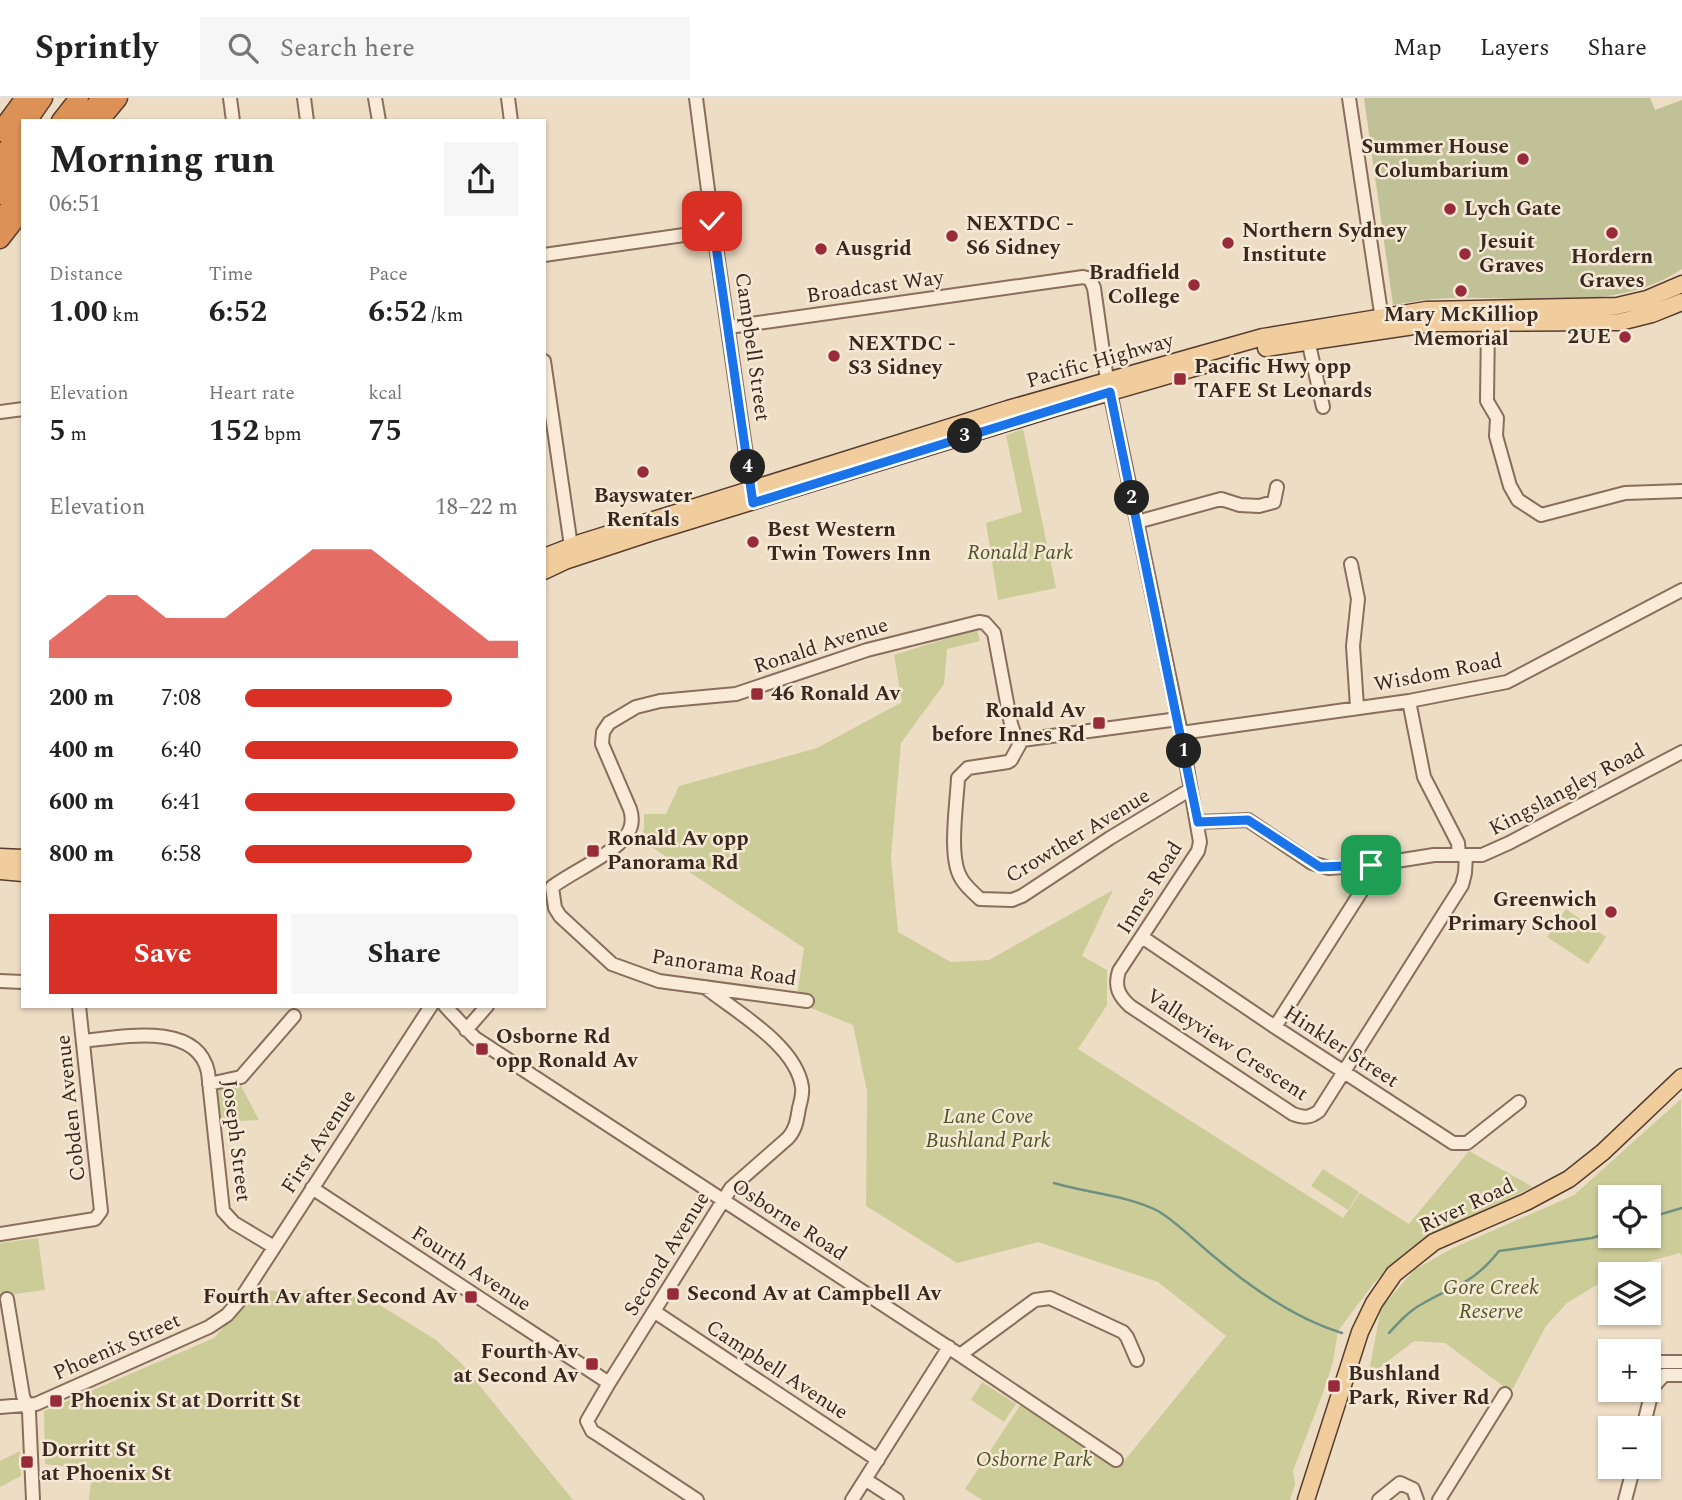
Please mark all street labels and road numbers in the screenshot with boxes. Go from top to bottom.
street label: Broadcast Way [804,261,946,312]
street label: Campbell Street [726,270,778,424]
street label: Pacific Highway [1023,324,1178,397]
street label: Ronald Avenue [749,609,893,683]
street label: Wisdom Road [1371,645,1505,701]
street label: Kingslangley Road [1483,735,1651,845]
street label: Crowther Avenue [1000,780,1156,892]
street label: Innes Road [1109,835,1191,941]
street label: Panorama Road [649,941,799,995]
street label: Valleyview Crescent [1140,980,1314,1110]
street label: Hinkler Street [1277,998,1405,1096]
street label: Cobden Avenue [47,1033,95,1183]
street label: Joseph Street [213,1078,259,1204]
street label: First Avenue [273,1084,365,1200]
street label: River Road [1414,1170,1520,1242]
street label: Osborne Road [725,1171,853,1269]
street label: Second Avenue [616,1185,718,1323]
street label: Fourth Avenue [404,1218,538,1320]
street label: Phoenix Street [48,1305,186,1389]
street label: Campbell Avenue [699,1312,855,1428]

